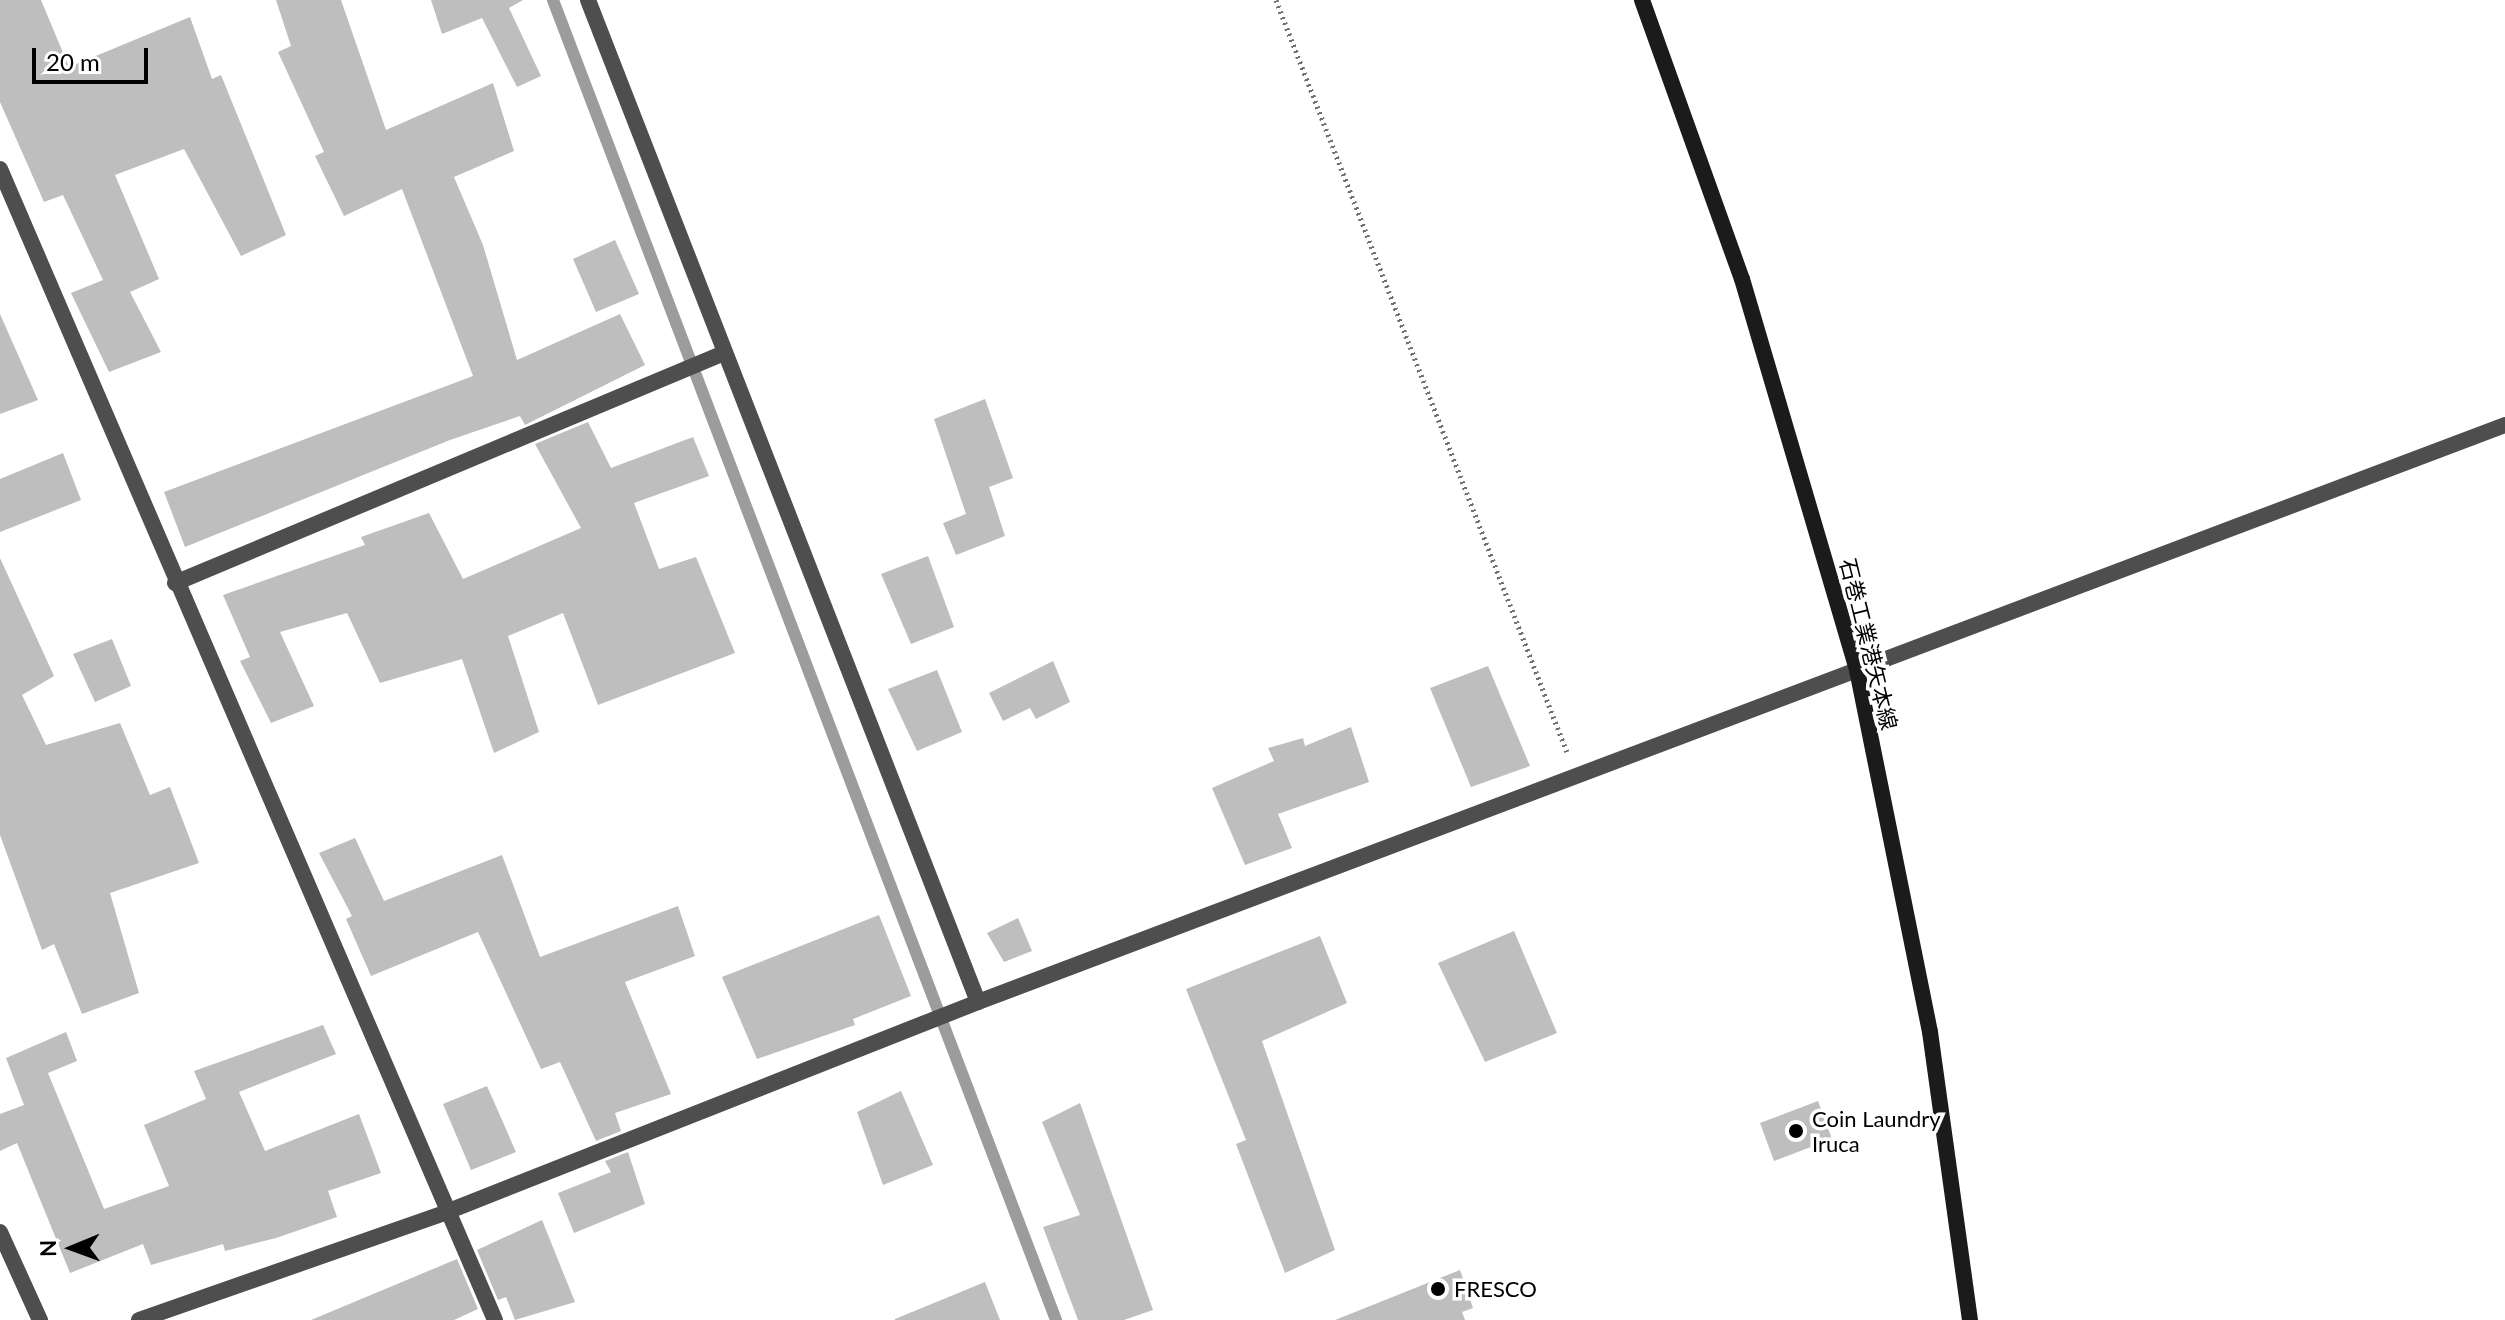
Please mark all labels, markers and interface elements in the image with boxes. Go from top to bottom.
scale bar [36,32,152,82]
text: 20 m [46,47,100,76]
street label: 石巻工業港矢本線 [1835,555,1903,733]
place label: Coin Laundry Iruca [1812,1105,1941,1156]
marker: Coin Laundry Iruca [1787,1122,1805,1140]
north arrow [32,1208,112,1288]
text: N [34,1240,61,1257]
place label: FRESCO [1454,1276,1537,1302]
marker: FRESCO [1429,1280,1447,1298]

